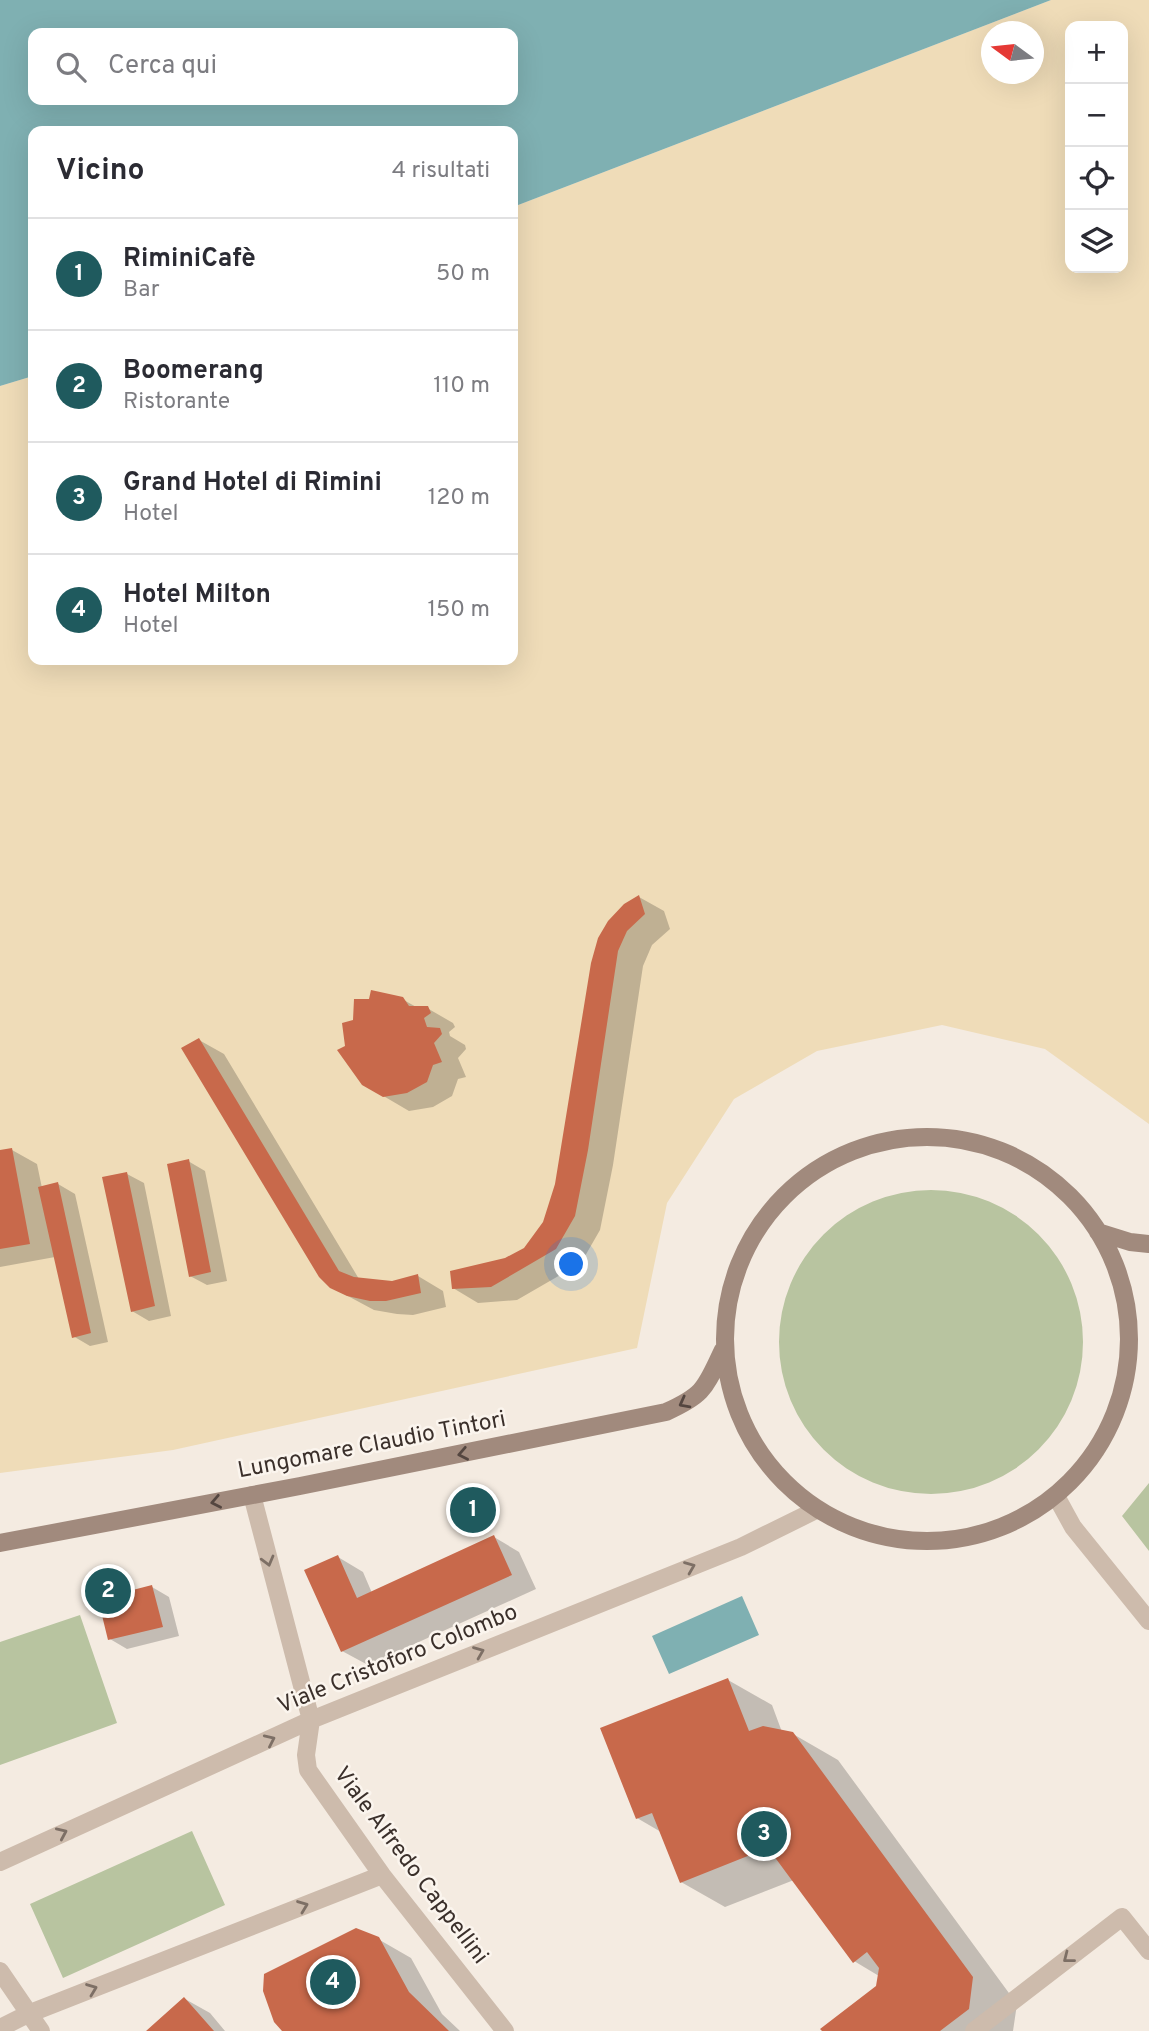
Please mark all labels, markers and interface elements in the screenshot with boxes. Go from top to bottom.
north arrow [981,21,1044,84]
map controls [1065,21,1128,273]
button: + [1065,21,1128,84]
search box [28,28,518,105]
icon: search [52,48,90,86]
text: Cerca qui [108,50,217,83]
button: − [1065,84,1128,147]
button: locate [1065,147,1128,210]
text: Vicino [56,153,145,190]
text: 4 risultati [392,157,490,186]
button: layers [1065,210,1128,273]
text: RiminiCafè [123,243,256,276]
text: 1 [74,260,84,289]
text: 50 m [436,260,490,289]
text: Bar [123,276,160,305]
text: Boomerang [123,355,264,388]
text: 2 [72,372,86,401]
text: 110 m [433,372,490,401]
text: Ristorante [123,388,230,417]
text: Grand Hotel di Rimini [123,467,382,500]
text: 3 [72,484,86,513]
text: 120 m [428,484,490,513]
text: Hotel [123,500,179,529]
text: Hotel Milton [123,579,271,612]
text: 4 [72,596,86,625]
text: 150 m [428,596,490,625]
text: Hotel [123,612,179,641]
your location [554,1247,588,1281]
one-way arrow [679,1395,691,1408]
street label: Lungomare Claudio Tintori [235,1406,509,1486]
one-way arrow [457,1445,469,1460]
pin: 1 [450,1484,496,1536]
one-way arrow [210,1494,222,1509]
one-way arrow [260,1555,274,1567]
one-way arrow [684,1562,696,1576]
pin: 2 [85,1565,131,1617]
street label: Viale Cristoforo Colombo [274,1599,522,1721]
one-way arrow [473,1647,485,1661]
one-way arrow [262,1734,275,1748]
street label: Viale Alfredo Cappellini [326,1761,494,1971]
pin: 3 [741,1808,787,1860]
one-way arrow [55,1828,67,1842]
one-way arrow [297,1901,309,1915]
one-way arrow [1064,1950,1076,1963]
pin: 4 [310,1956,356,2008]
one-way arrow [85,1984,97,1998]

